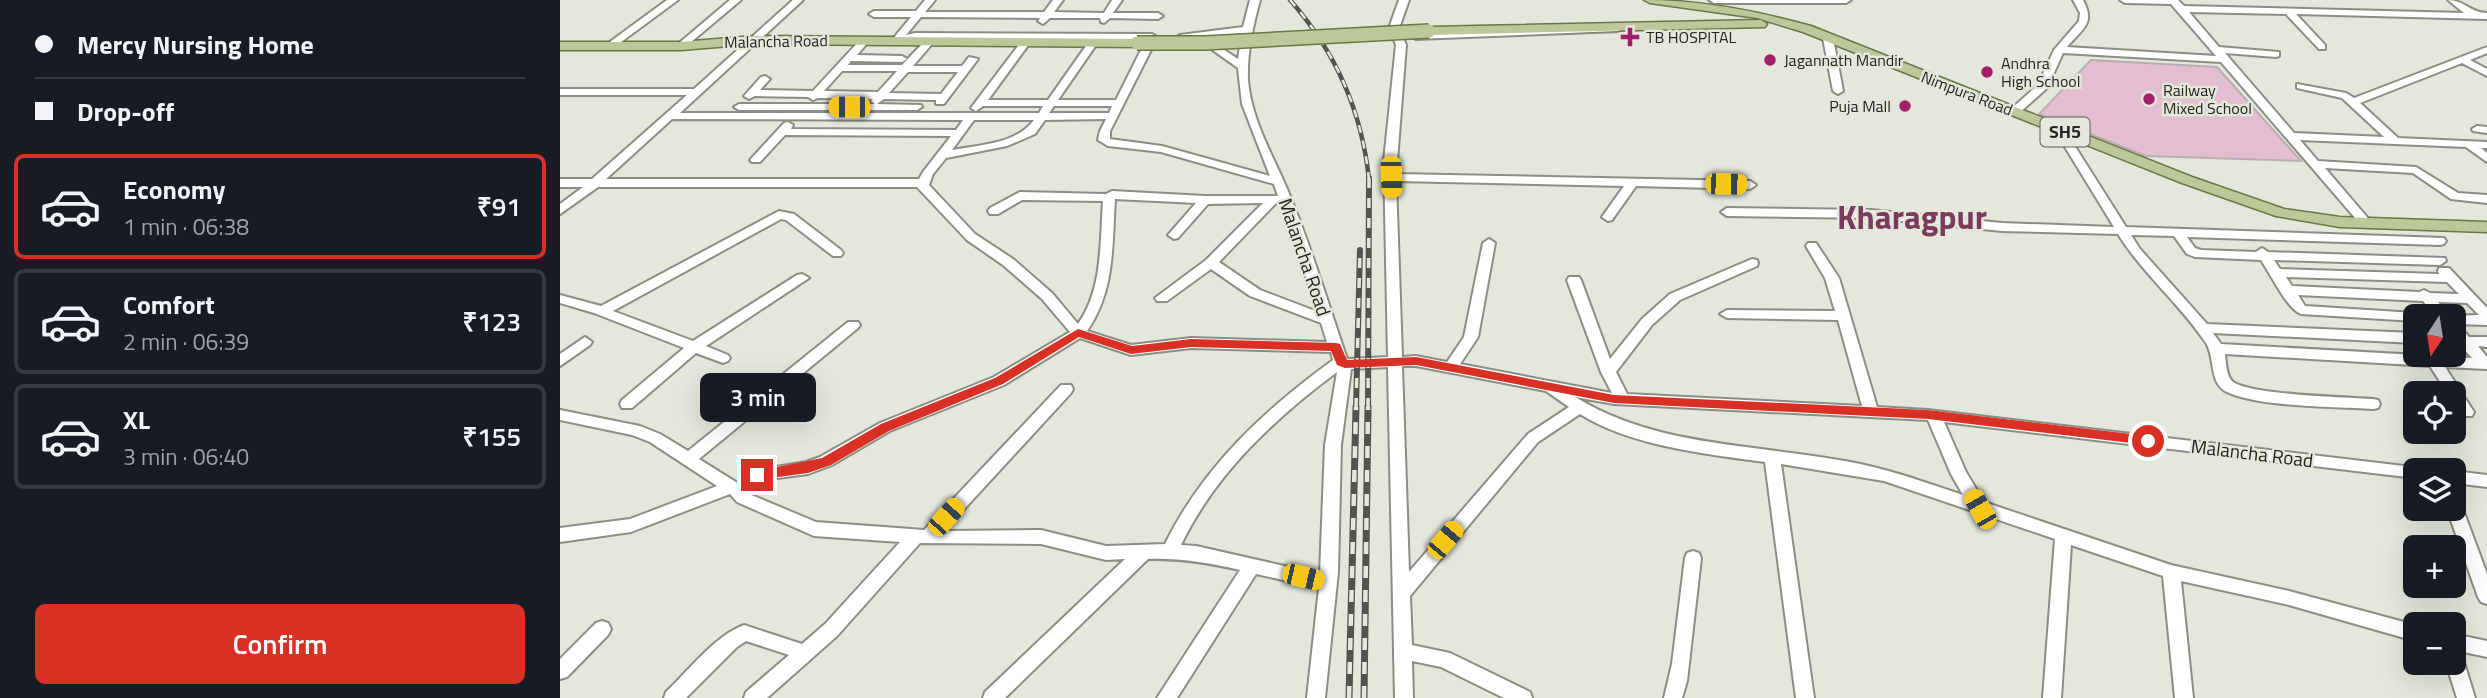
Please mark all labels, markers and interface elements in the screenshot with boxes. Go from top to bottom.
text: Mercy Nursing Home [77,25,314,64]
place label: TB HOSPITAL [1646,25,1736,49]
marker: TB HOSPITAL [1620,27,1640,47]
street label: Malancha Road [724,28,828,54]
place label: Jagannath Mandir [1784,48,1904,72]
place label: Andhra High School [2001,51,2080,93]
marker: Jagannath Mandir [1762,52,1778,68]
marker: Andhra High School [1979,64,1995,80]
street label: Nimpura Road [1918,65,2016,121]
place label: Railway Mixed School [2163,78,2252,120]
marker: Railway Mixed School [2141,91,2157,107]
text: Drop-off [77,92,174,131]
place label: Puja Mall [1829,94,1891,118]
car [829,97,871,118]
marker: Puja Mall [1897,98,1913,114]
road number: SH5 [2040,118,2090,146]
car [1380,156,1403,198]
text: Economy [123,170,225,209]
car [1705,173,1748,195]
icon: car [39,175,102,238]
text: ₹91 [477,187,521,226]
district label: Kharagpur [1837,192,1987,242]
street label: Malancha Road [1272,194,1339,320]
text: 1 min · 06:38 [123,209,249,244]
text: Comfort [123,285,215,324]
icon: car [39,290,102,353]
text: ₹123 [462,302,521,341]
north arrow [2403,304,2466,368]
map controls [2403,304,2466,675]
text: 2 min · 06:39 [123,324,249,359]
callout: 3 min [699,374,815,422]
text: 3 min [730,380,786,415]
button: locate [2403,381,2466,444]
text: XL [123,400,150,439]
icon: car [39,405,102,468]
text: ₹155 [462,417,521,456]
route start [2132,425,2164,457]
street label: Malancha Road [2189,431,2315,474]
text: 3 min · 06:40 [123,439,249,474]
button: layers [2403,458,2466,521]
route end [741,459,773,491]
car [1961,486,2000,532]
car [925,494,968,540]
car [1424,517,1467,563]
button: + [2403,535,2466,598]
car [1281,562,1326,592]
button: Confirm [35,604,525,684]
button: − [2403,612,2466,675]

